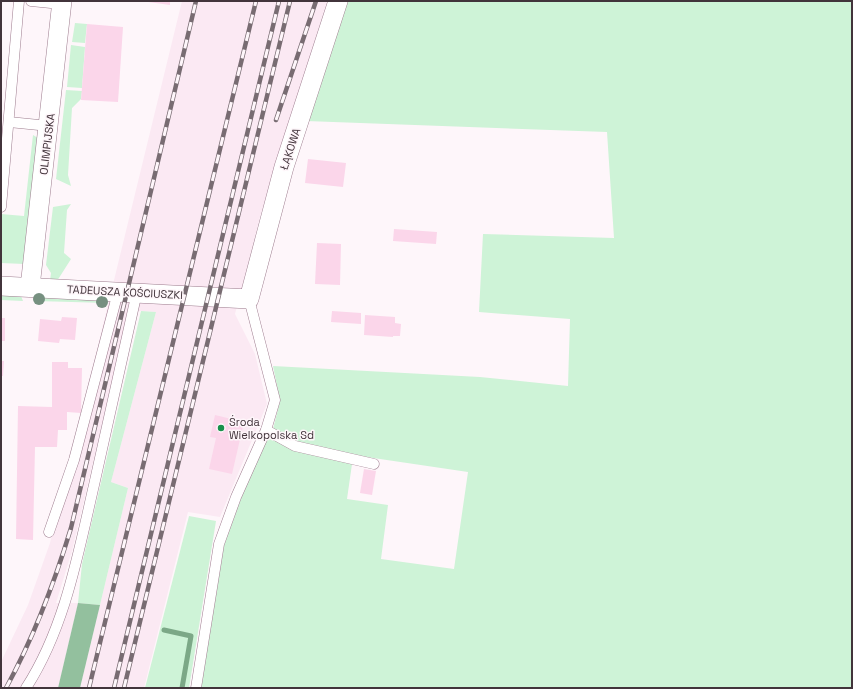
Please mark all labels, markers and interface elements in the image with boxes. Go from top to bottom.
street label: OLIMPIJSKA [36,112,58,176]
street label: ŁĄKOWA [277,126,303,172]
street label: TADEUSZA KOŚCIUSZKI [67,281,183,302]
place label: Środa Wielkopolska Sd [229,414,314,442]
marker: Środa Wielkopolska Sd [216,423,226,433]

